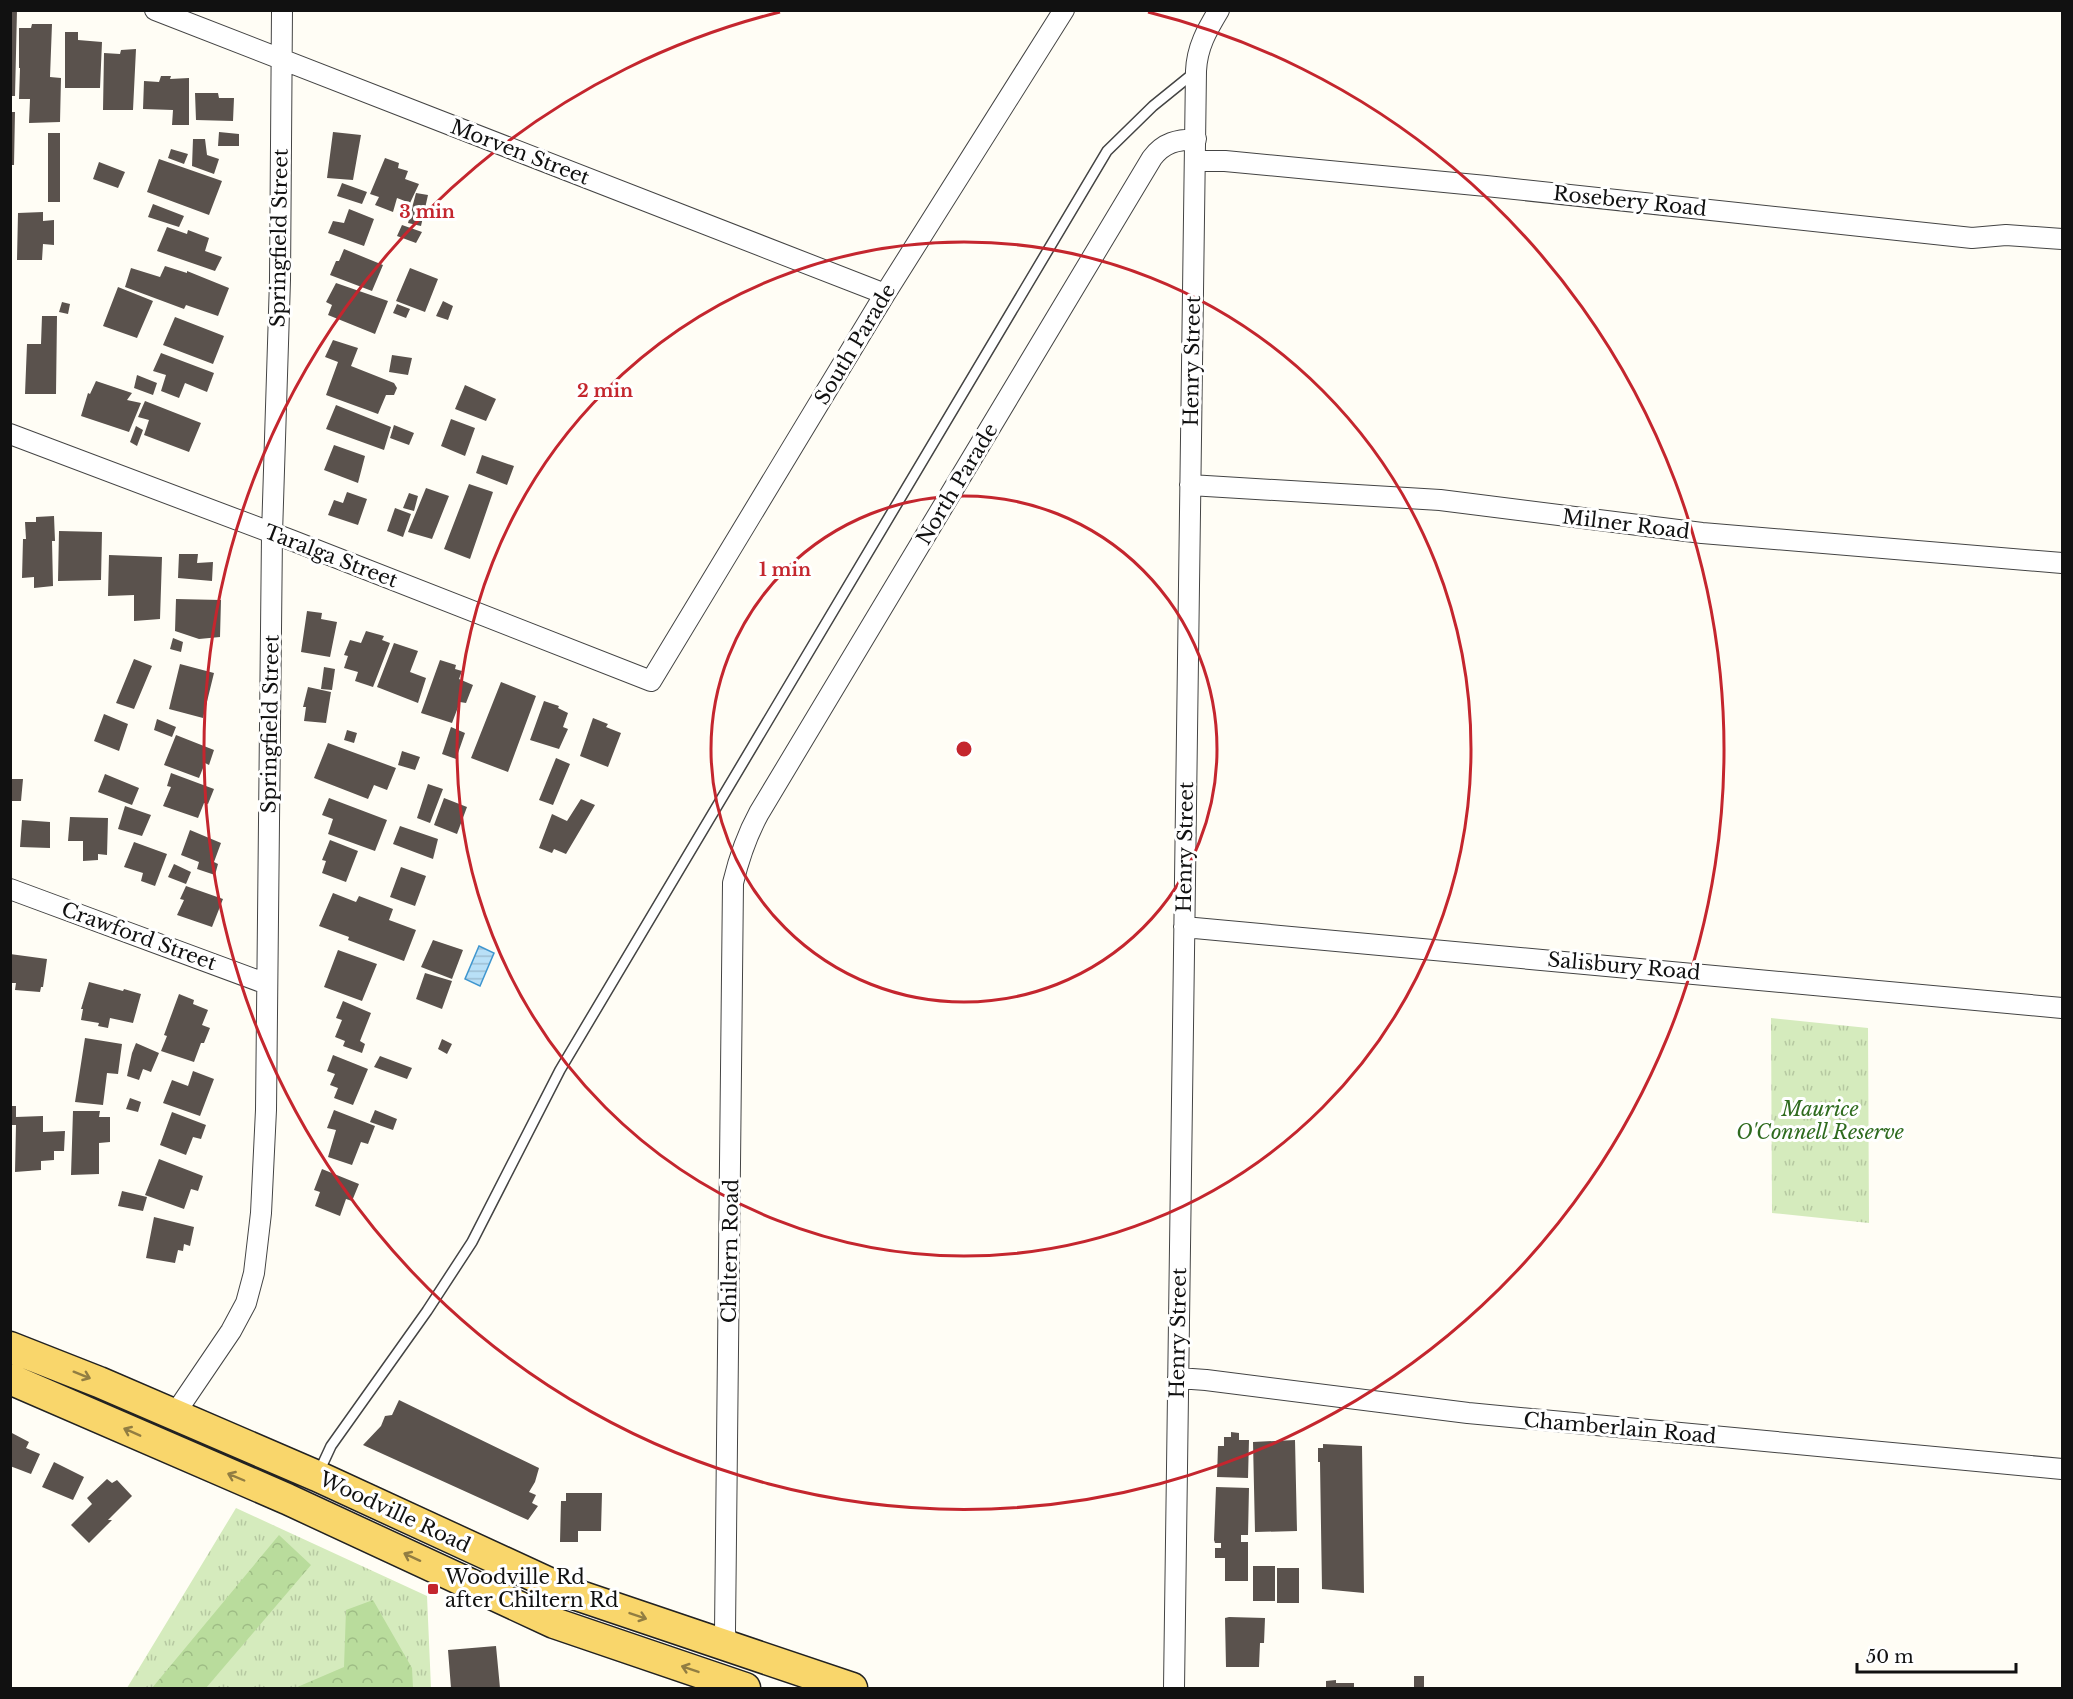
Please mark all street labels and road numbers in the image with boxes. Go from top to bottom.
street label: Morven Street [447,114,593,190]
street label: Springfield Street [265,148,293,328]
street label: Rosebery Road [1552,181,1708,221]
street label: South Parade [810,279,900,409]
street label: Henry Street [1179,295,1205,427]
street label: North Parade [911,419,1003,549]
street label: Milner Road [1561,504,1691,544]
street label: Taralga Street [261,520,401,593]
street label: Springfield Street [256,634,284,814]
street label: Henry Street [1172,781,1198,913]
street label: Crawford Street [58,897,220,975]
street label: Salisbury Road [1546,947,1702,985]
street label: Chiltern Road [717,1179,743,1323]
street label: Henry Street [1165,1267,1191,1399]
street label: Chamberlain Road [1523,1408,1717,1448]
street label: Woodville Road [315,1466,474,1558]

